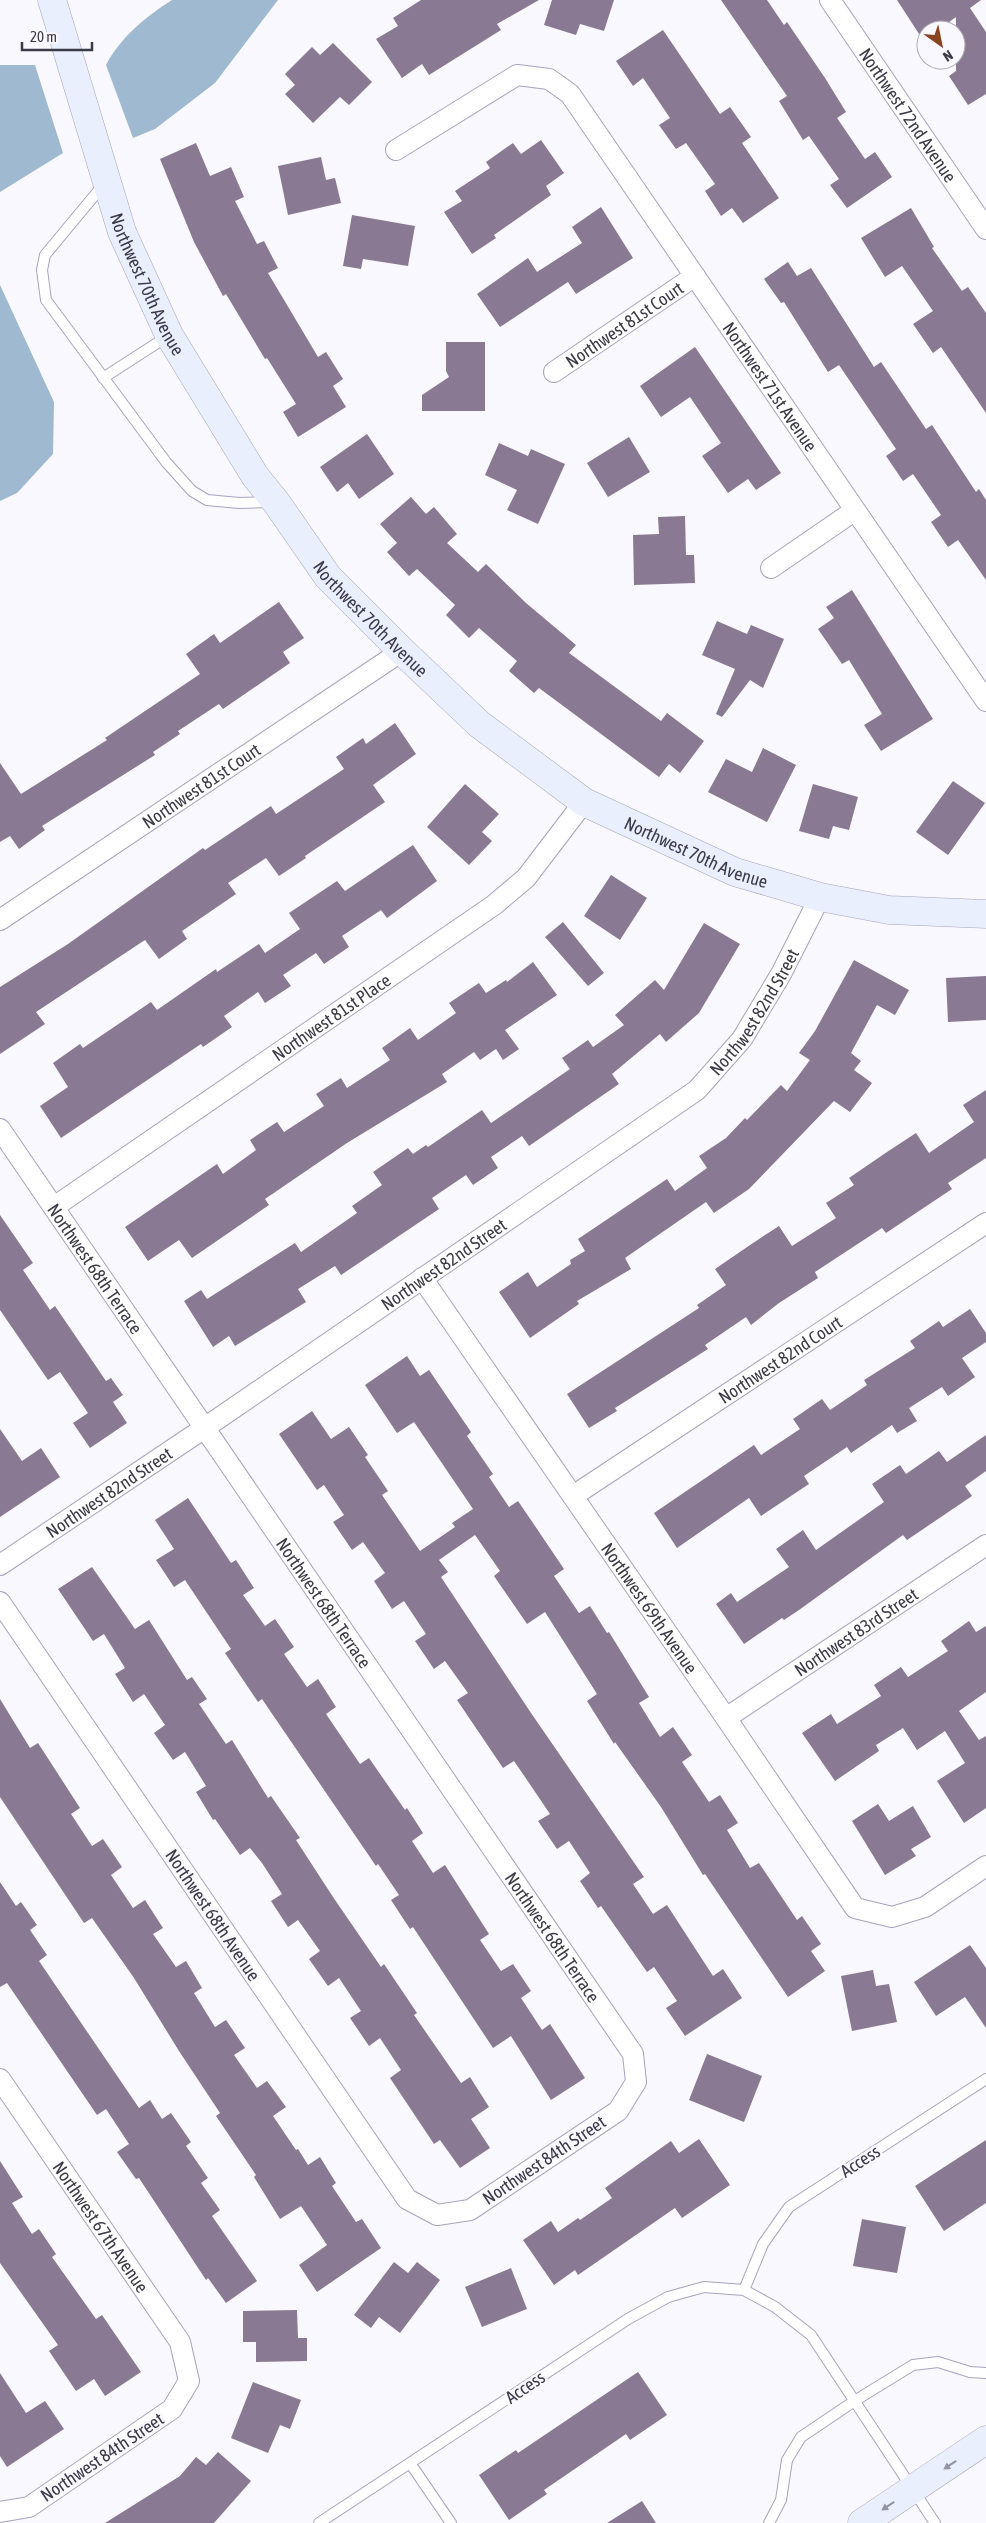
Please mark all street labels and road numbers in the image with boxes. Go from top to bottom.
street label: Northwest 72nd Avenue [855,43,961,185]
street label: Northwest 70th Avenue [106,210,189,359]
street label: Northwest 81st Court [562,277,687,372]
street label: Northwest 71st Avenue [719,318,822,455]
street label: Northwest 70th Avenue [309,557,432,681]
street label: Northwest 81st Court [138,738,264,832]
street label: Northwest 70th Avenue [621,812,770,892]
street label: Northwest 82nd Street [705,945,803,1079]
street label: Northwest 81st Place [268,969,394,1065]
street label: Northwest 68th Terrace [44,1199,147,1337]
street label: Northwest 82nd Street [377,1214,510,1314]
street label: Northwest 82nd Court [714,1311,845,1407]
street label: Northwest 82nd Street [42,1442,176,1542]
street label: Northwest 68th Terrace [272,1534,376,1672]
street label: Northwest 69th Avenue [597,1539,702,1677]
street label: Northwest 83rd Street [790,1583,922,1680]
street label: Northwest 68th Avenue [161,1845,265,1985]
street label: Northwest 68th Terrace [501,1868,605,2006]
street label: Northwest 84th Street [479,2111,609,2209]
street label: Access [836,2140,884,2182]
street label: Northwest 67th Avenue [49,2157,153,2296]
street label: Access [501,2366,549,2408]
street label: Northwest 84th Street [37,2408,167,2506]

